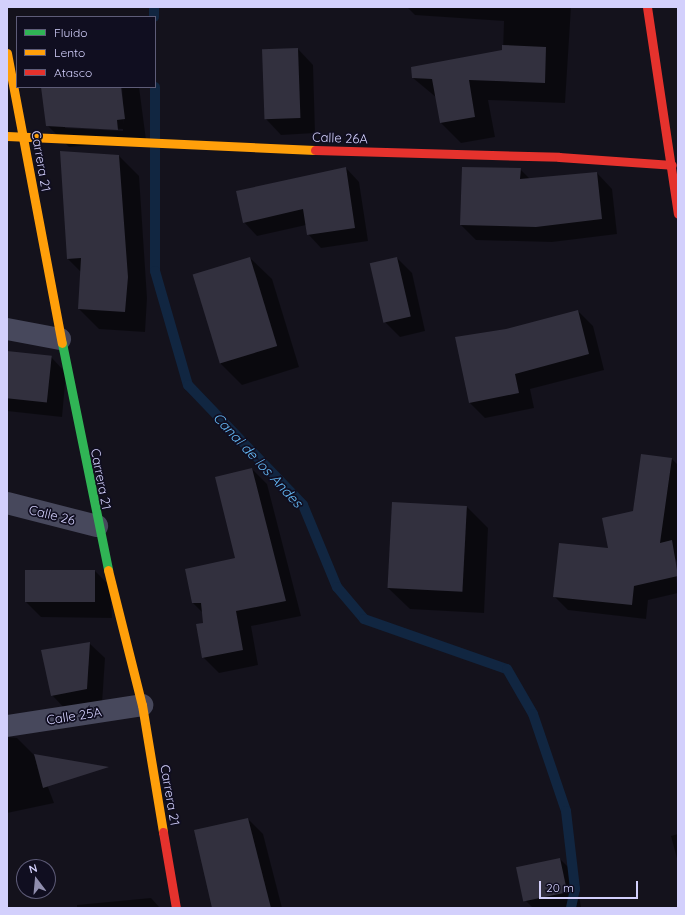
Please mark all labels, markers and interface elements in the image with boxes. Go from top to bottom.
legend [16,16,156,88]
text: Fluido [54,25,87,40]
text: Lento [54,45,85,60]
text: Atasco [54,65,92,80]
street label: Carrera 21 [28,129,54,193]
street label: Calle 26A [312,129,368,147]
water label: Canal de los Andes [210,409,306,511]
street label: Carrera 21 [87,447,115,511]
street label: Calle 26 [27,502,77,528]
street label: Calle 25A [45,704,103,728]
street label: Carrera 21 [157,763,183,827]
north arrow [16,859,56,899]
text: N [27,861,39,876]
scale bar [541,873,640,899]
text: 20 m [546,880,574,895]

